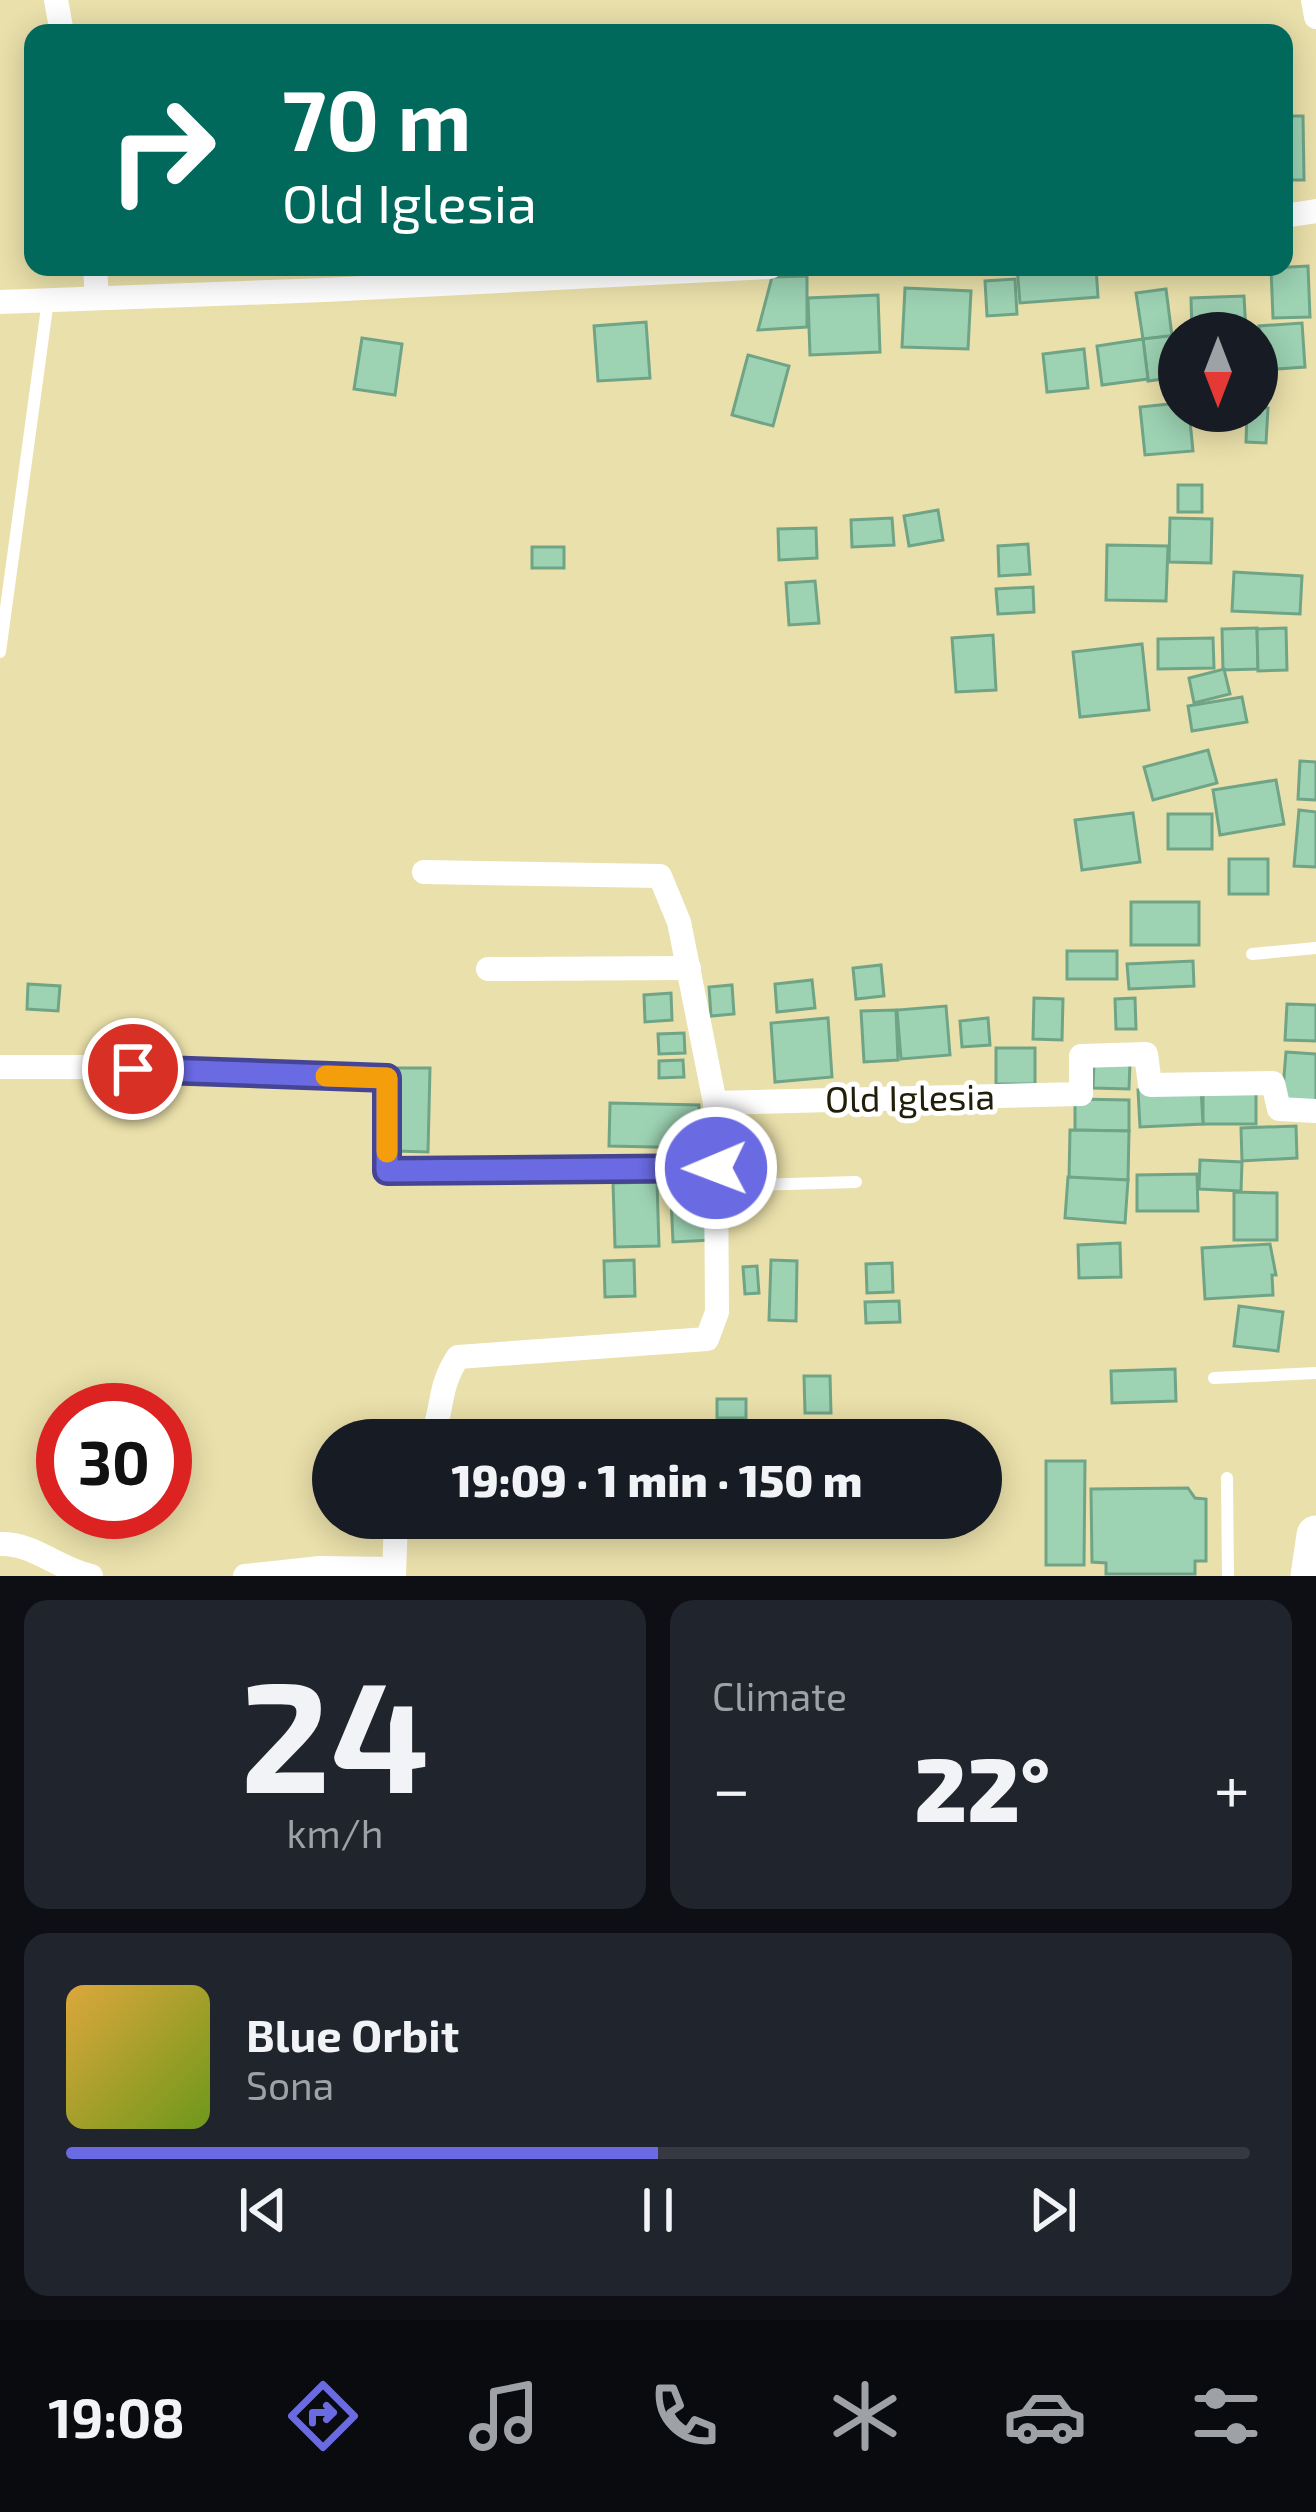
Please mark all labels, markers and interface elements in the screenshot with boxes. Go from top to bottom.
text: 70 m [282,67,472,168]
icon: right [84,72,240,228]
text: Old Iglesia [282,169,537,234]
north arrow [1158,312,1278,432]
map controls [1158,312,1278,432]
pin [82,1018,184,1120]
icon: arrive [100,1036,166,1102]
street label: Old Iglesia [825,1074,995,1119]
position arrow [653,1105,779,1231]
speed limit sign: 30 [36,1383,192,1539]
text: 19:09 · 1 min · 150 m [451,1452,863,1506]
text: 24 [240,1637,430,1824]
text: Climate [712,1672,847,1719]
text: 22° [914,1732,1050,1840]
text: − [712,1747,751,1826]
text: + [1214,1747,1250,1826]
text: km/h [287,1809,383,1856]
text: Blue Orbit [246,2007,459,2061]
text: Sona [246,2061,334,2108]
icon: previous [230,2177,296,2243]
icon: pause [625,2177,691,2243]
icon: next [1020,2177,1086,2243]
icon: directions [281,2374,365,2458]
icon: music [462,2374,546,2458]
icon: phone [642,2374,726,2458]
icon: climate [823,2374,907,2458]
icon: car [1003,2374,1087,2458]
icon: filters [1184,2374,1268,2458]
text: 19:08 [48,2384,185,2449]

